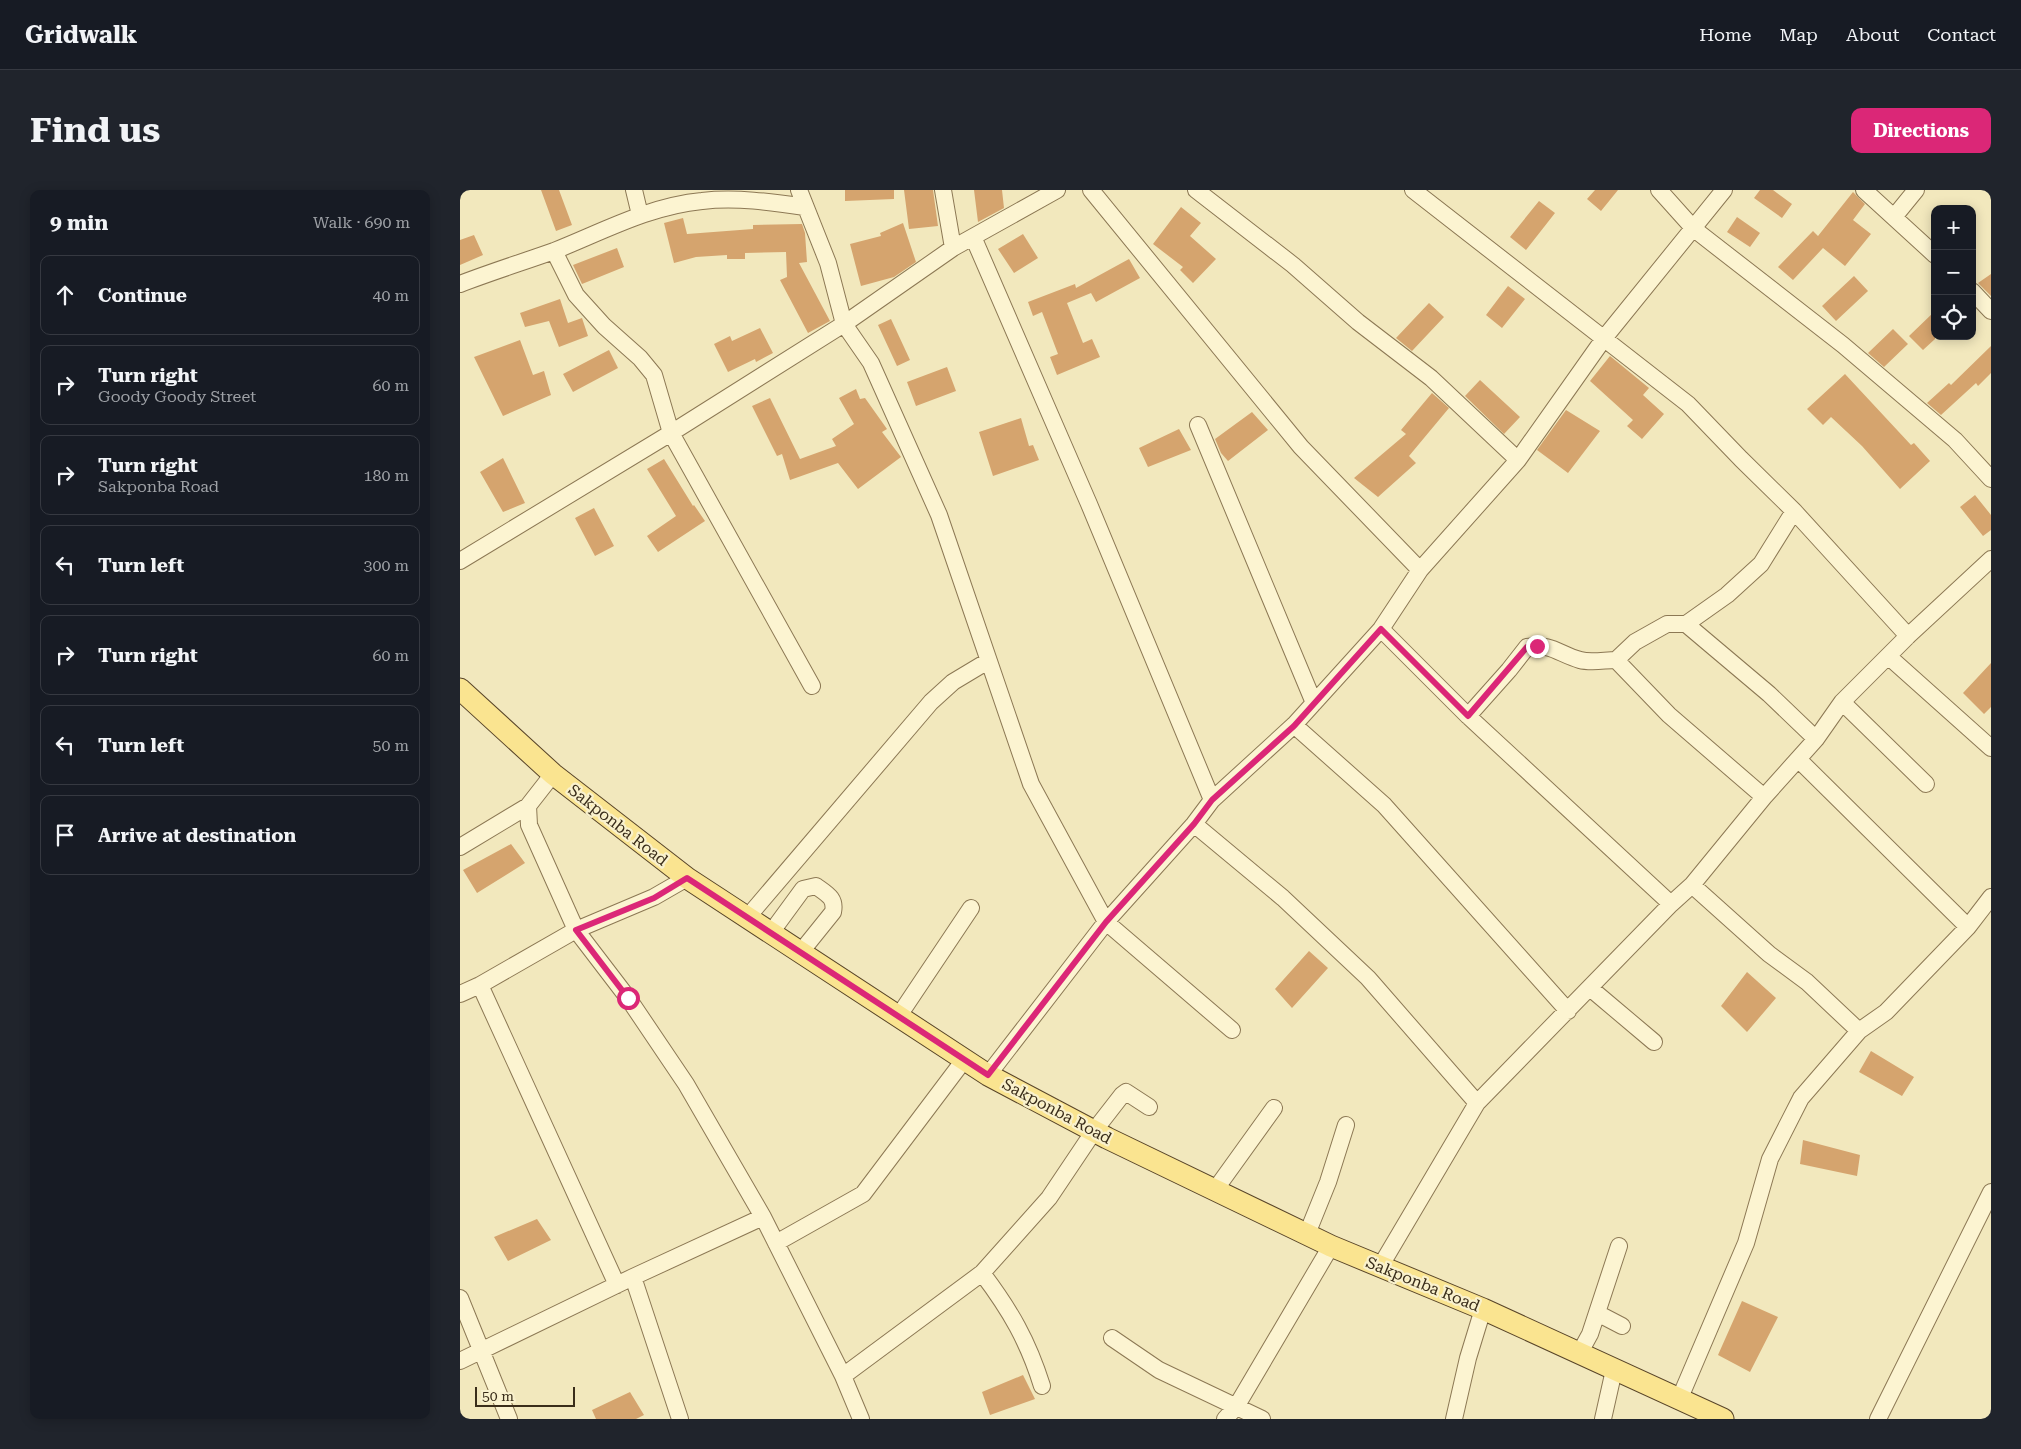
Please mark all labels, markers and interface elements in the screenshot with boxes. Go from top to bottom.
text: Gridwalk [25,21,137,49]
text: Home [1699,24,1751,45]
text: Map [1779,24,1818,45]
text: About [1846,24,1899,45]
text: Contact [1927,24,1996,45]
button: Directions [1851,108,1991,153]
text: Find us [30,110,160,151]
map controls [1931,205,1976,340]
button: + [1931,205,1976,250]
text: 9 min [50,211,108,235]
text: Walk · 690 m [313,213,410,232]
button: − [1931,250,1976,295]
icon: ahead [51,281,79,309]
text: Continue [98,284,187,307]
text: 40 m [372,286,409,305]
button: locate [1931,295,1976,340]
text: Turn right [98,364,198,387]
icon: right [51,371,79,399]
text: 60 m [372,376,409,395]
text: Goody Goody Street [98,387,256,406]
text: Turn right [98,454,198,477]
icon: right [51,461,79,489]
text: 180 m [363,466,409,485]
text: Sakponba Road [98,477,219,496]
icon: left [51,551,79,579]
text: Turn left [98,554,184,577]
text: 300 m [363,556,409,575]
route end [1526,635,1549,658]
icon: right [51,641,79,669]
text: Turn right [98,644,198,667]
text: 60 m [372,646,409,665]
icon: left [51,731,79,759]
text: Turn left [98,734,184,757]
text: 50 m [372,736,409,755]
street label: Sakponba Road [564,780,672,870]
icon: arrive [51,821,79,849]
text: Arrive at destination [98,824,296,847]
route start [617,987,640,1010]
street label: Sakponba Road [999,1074,1115,1148]
street label: Sakponba Road [1363,1253,1483,1315]
scale bar [475,1384,575,1407]
text: 50 m [482,1388,514,1404]

